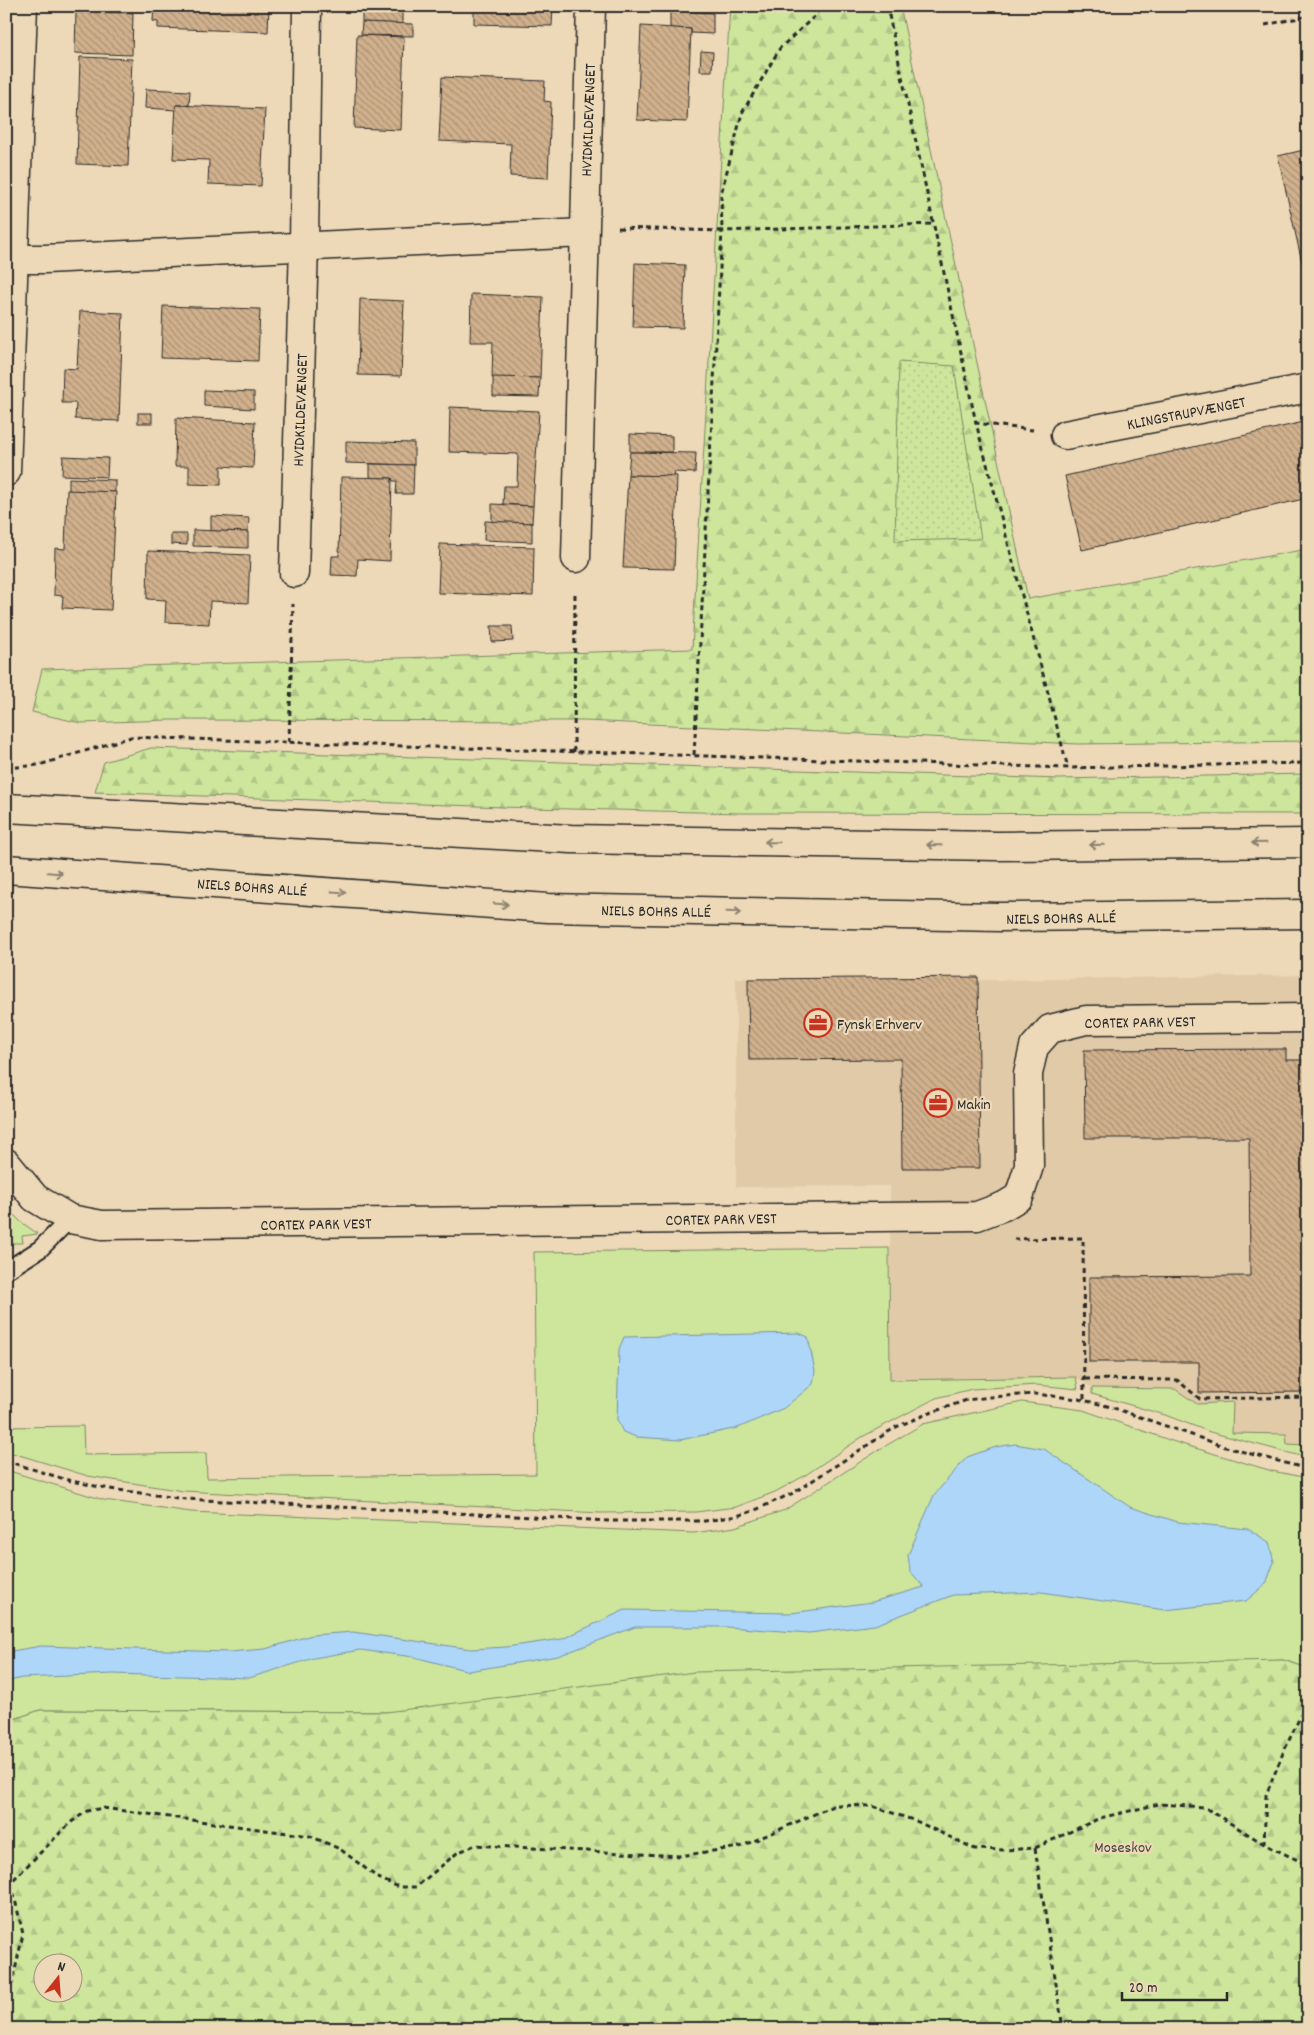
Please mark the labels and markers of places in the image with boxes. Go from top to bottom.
office icon: Fynsk Erhverv [803,1008,833,1038]
place label: Fynsk Erhverv [837,1014,922,1037]
office icon: Makin [923,1088,953,1118]
place label: Makin [957,1094,991,1117]

